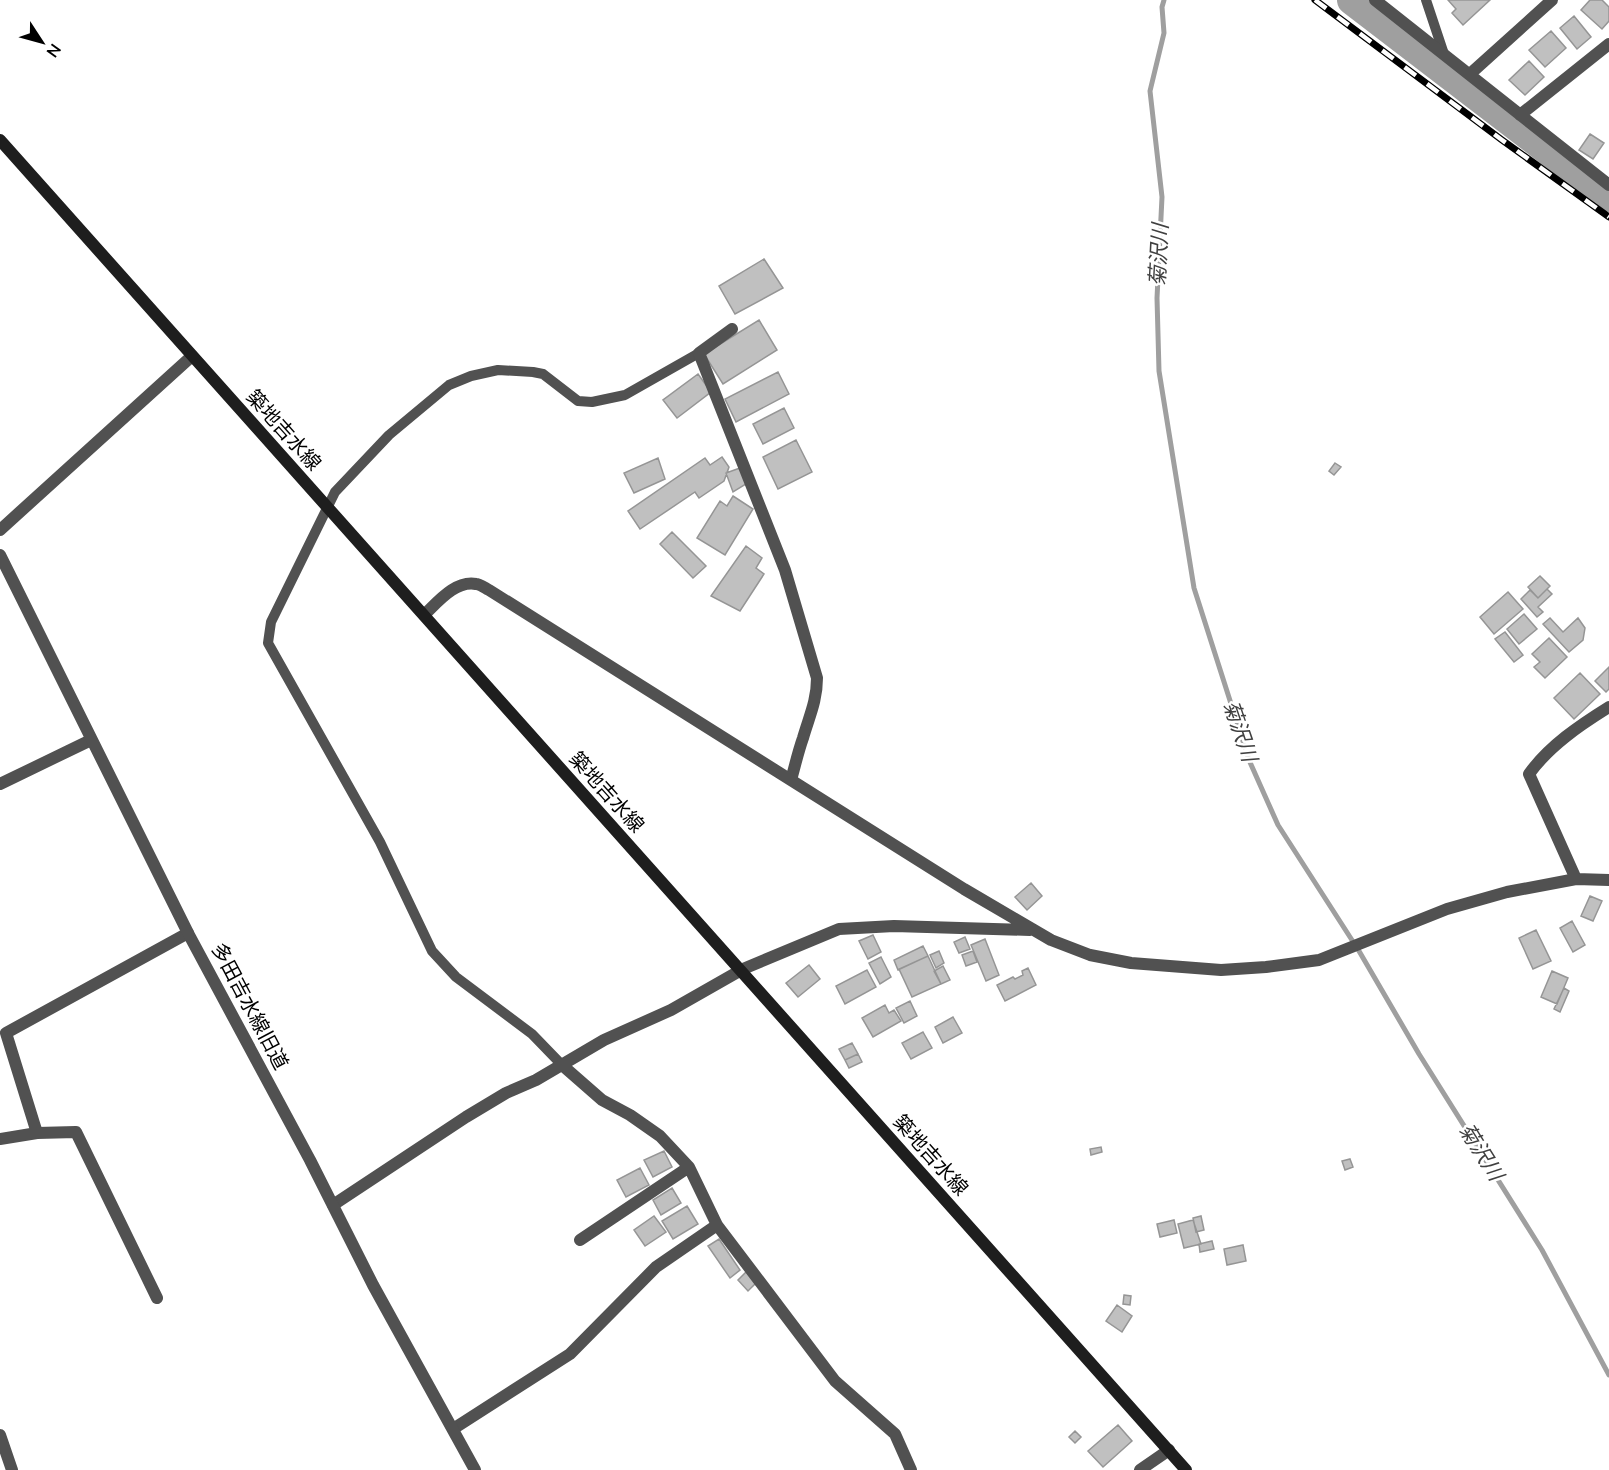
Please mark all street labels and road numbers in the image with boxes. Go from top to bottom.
street label: 築地吉水線 [240,384,327,477]
street label: 築地吉水線 [563,746,650,839]
street label: 多田吉水線旧道 [205,938,294,1074]
street label: 築地吉水線 [887,1109,974,1202]

